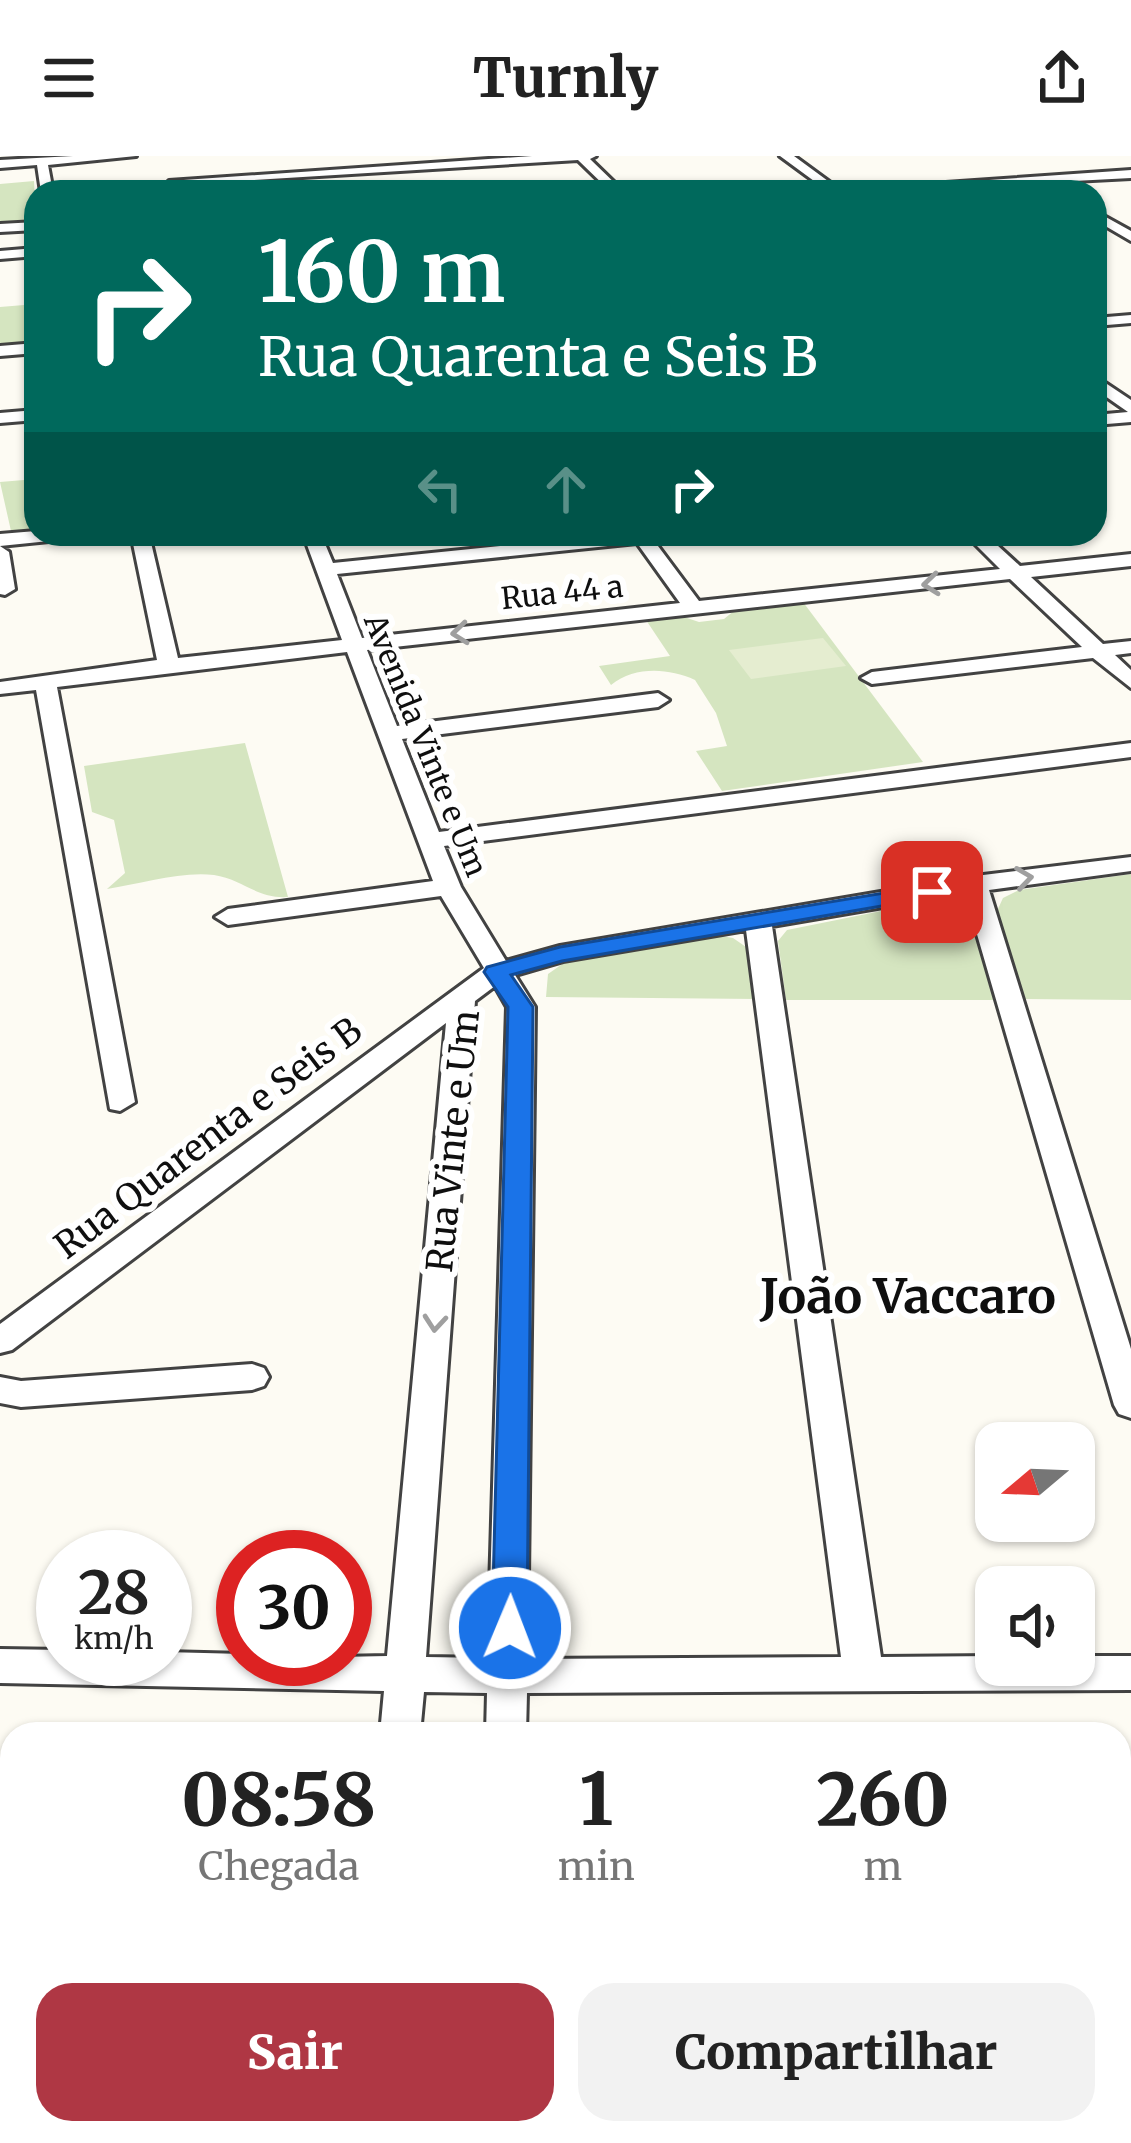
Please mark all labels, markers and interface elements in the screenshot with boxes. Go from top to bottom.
text: Turnly [473,44,658,112]
icon: menu [36,45,102,111]
icon: share [1029,45,1095,111]
text: 160 m [258,219,505,325]
icon: right [60,228,216,384]
text: Rua Quarenta e Seis B [258,323,817,391]
icon: left [407,456,473,522]
icon: ahead [533,456,599,522]
icon: right [659,456,725,522]
street label: Rua 44 a [499,567,625,617]
one-way arrow [922,571,941,596]
street label: Avenida Vinte e Um [356,607,496,882]
one-way arrow [450,620,469,645]
pin [881,841,983,943]
icon: arrive [899,859,965,925]
one-way arrow [1015,866,1034,892]
street label: Rua Quarenta e Seis B [46,1008,370,1268]
street label: Rua Vinte e Um [417,1008,489,1274]
district label: João Vaccaro [759,1266,1056,1326]
one-way arrow [423,1314,448,1333]
north arrow [975,1422,1095,1542]
map controls [975,1422,1095,1686]
speed limit sign: 30 [216,1530,372,1686]
text: 28 [78,1555,150,1630]
position arrow [447,1565,573,1691]
button: sound [975,1566,1095,1686]
text: km/h [74,1619,154,1657]
text: 08:58 [181,1754,376,1845]
text: 1 [579,1754,613,1845]
text: 260 [816,1754,950,1845]
text: Chegada [198,1842,359,1891]
text: min [558,1842,635,1891]
text: m [864,1842,902,1891]
button: Sair [36,1983,554,2121]
button: Compartilhar [578,1983,1095,2121]

